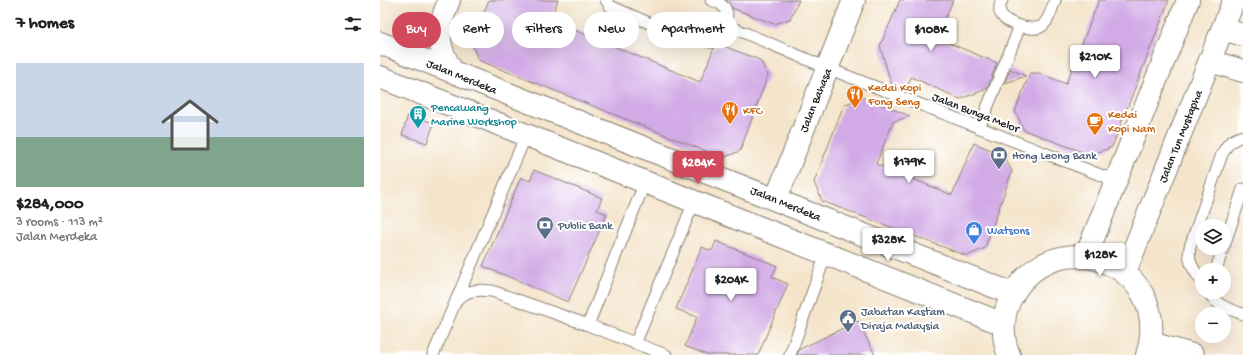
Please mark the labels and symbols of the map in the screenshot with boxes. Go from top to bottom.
pin: $108K [903,18,959,52]
pin: $210K [1067,45,1123,79]
street label: Jalan Merdeka [424,57,499,98]
street label: Jalan Bahasa [798,66,836,135]
place label: Kedai Kopi Fong Seng [867,82,922,110]
restaurant icon: Kedai Kopi Fong Seng [845,84,865,109]
street label: Jalan Tun Mustapha [1157,88,1207,185]
street label: Jalan Bunga Melor [930,91,1023,138]
restaurant icon: KFC [720,100,740,125]
place label: Pencawang Marine Workshop [430,102,517,130]
building icon: Pencawang Marine Workshop [408,104,428,129]
place label: KFC [743,105,764,119]
place label: Kedai Kopi Nam [1108,109,1156,137]
cafe icon: Kedai Kopi Nam [1085,111,1105,136]
bank icon: Hong Leong Bank [989,145,1009,170]
pin: $179K [881,150,937,184]
place label: Hong Leong Bank [1012,150,1098,164]
pin: $284K [670,151,726,185]
street label: Jalan Merdeka [748,184,823,225]
bank icon: Public Bank [535,215,555,240]
place label: Public Bank [557,220,614,234]
shop icon: Watsons [964,220,984,245]
place label: Watsons [987,225,1030,239]
pin: $328K [860,228,916,262]
pin: $128K [1072,243,1128,277]
pin: $204K [703,268,759,302]
place label: Jabatan Kastam Diraja Malaysia [860,306,945,334]
public building icon: Jabatan Kastam Diraja Malaysia [838,308,858,333]

